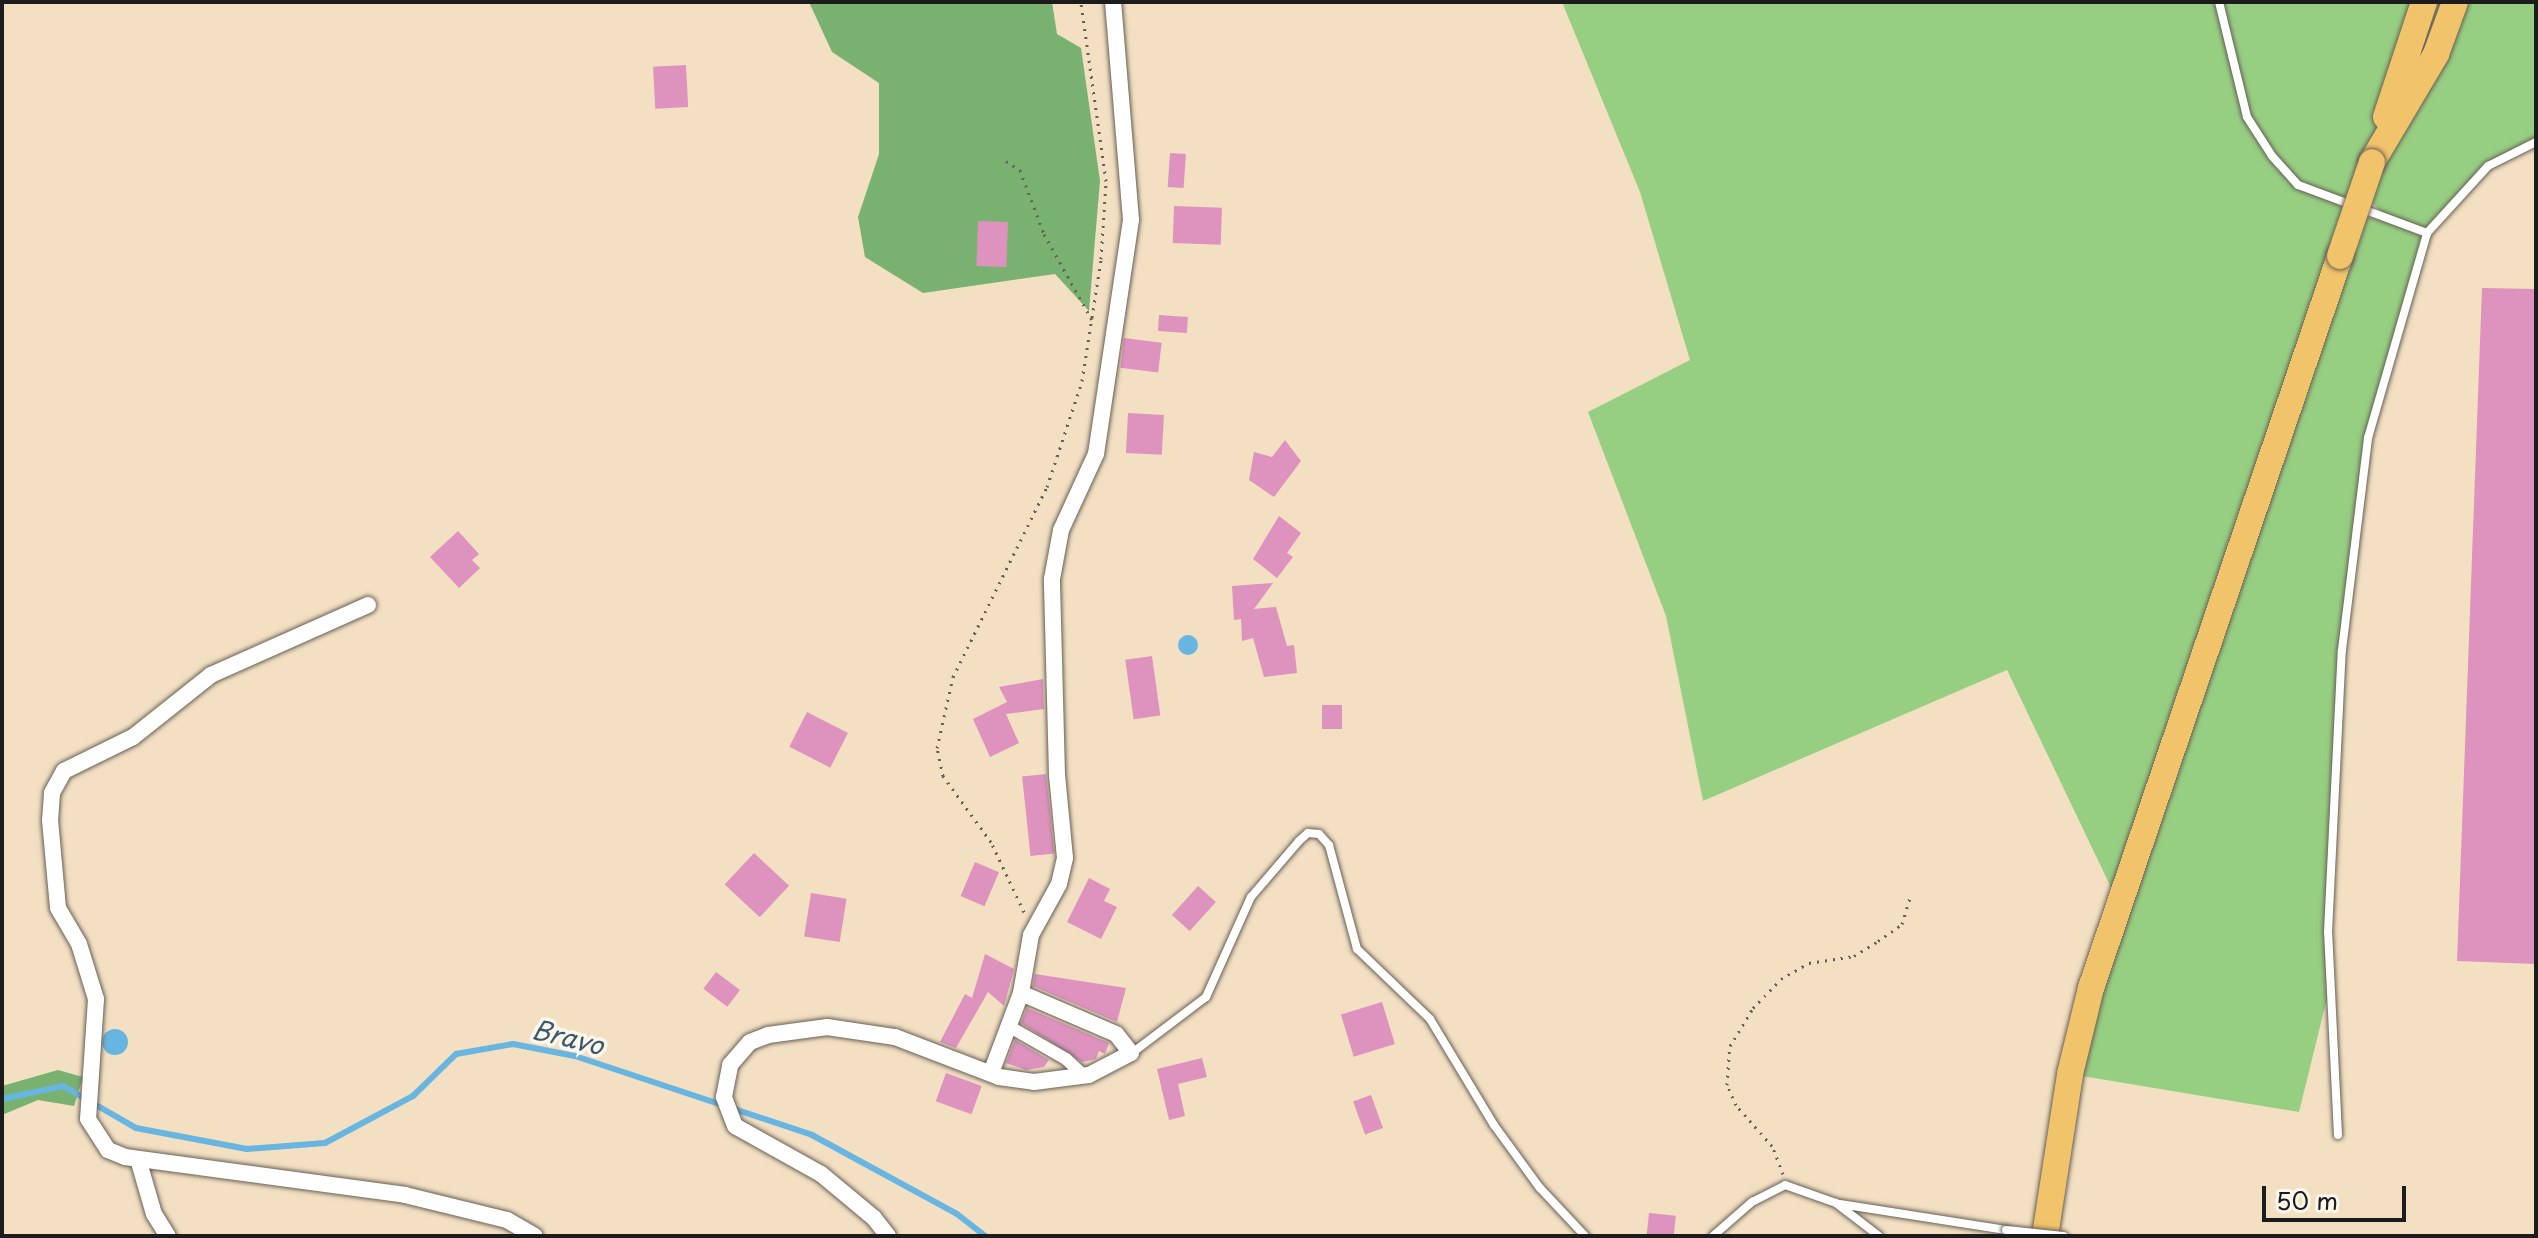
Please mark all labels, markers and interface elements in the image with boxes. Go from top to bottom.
water label: Bravo [529,1013,607,1061]
scale bar [2266,1170,2410,1220]
text: 50 m [2276,1182,2338,1218]

